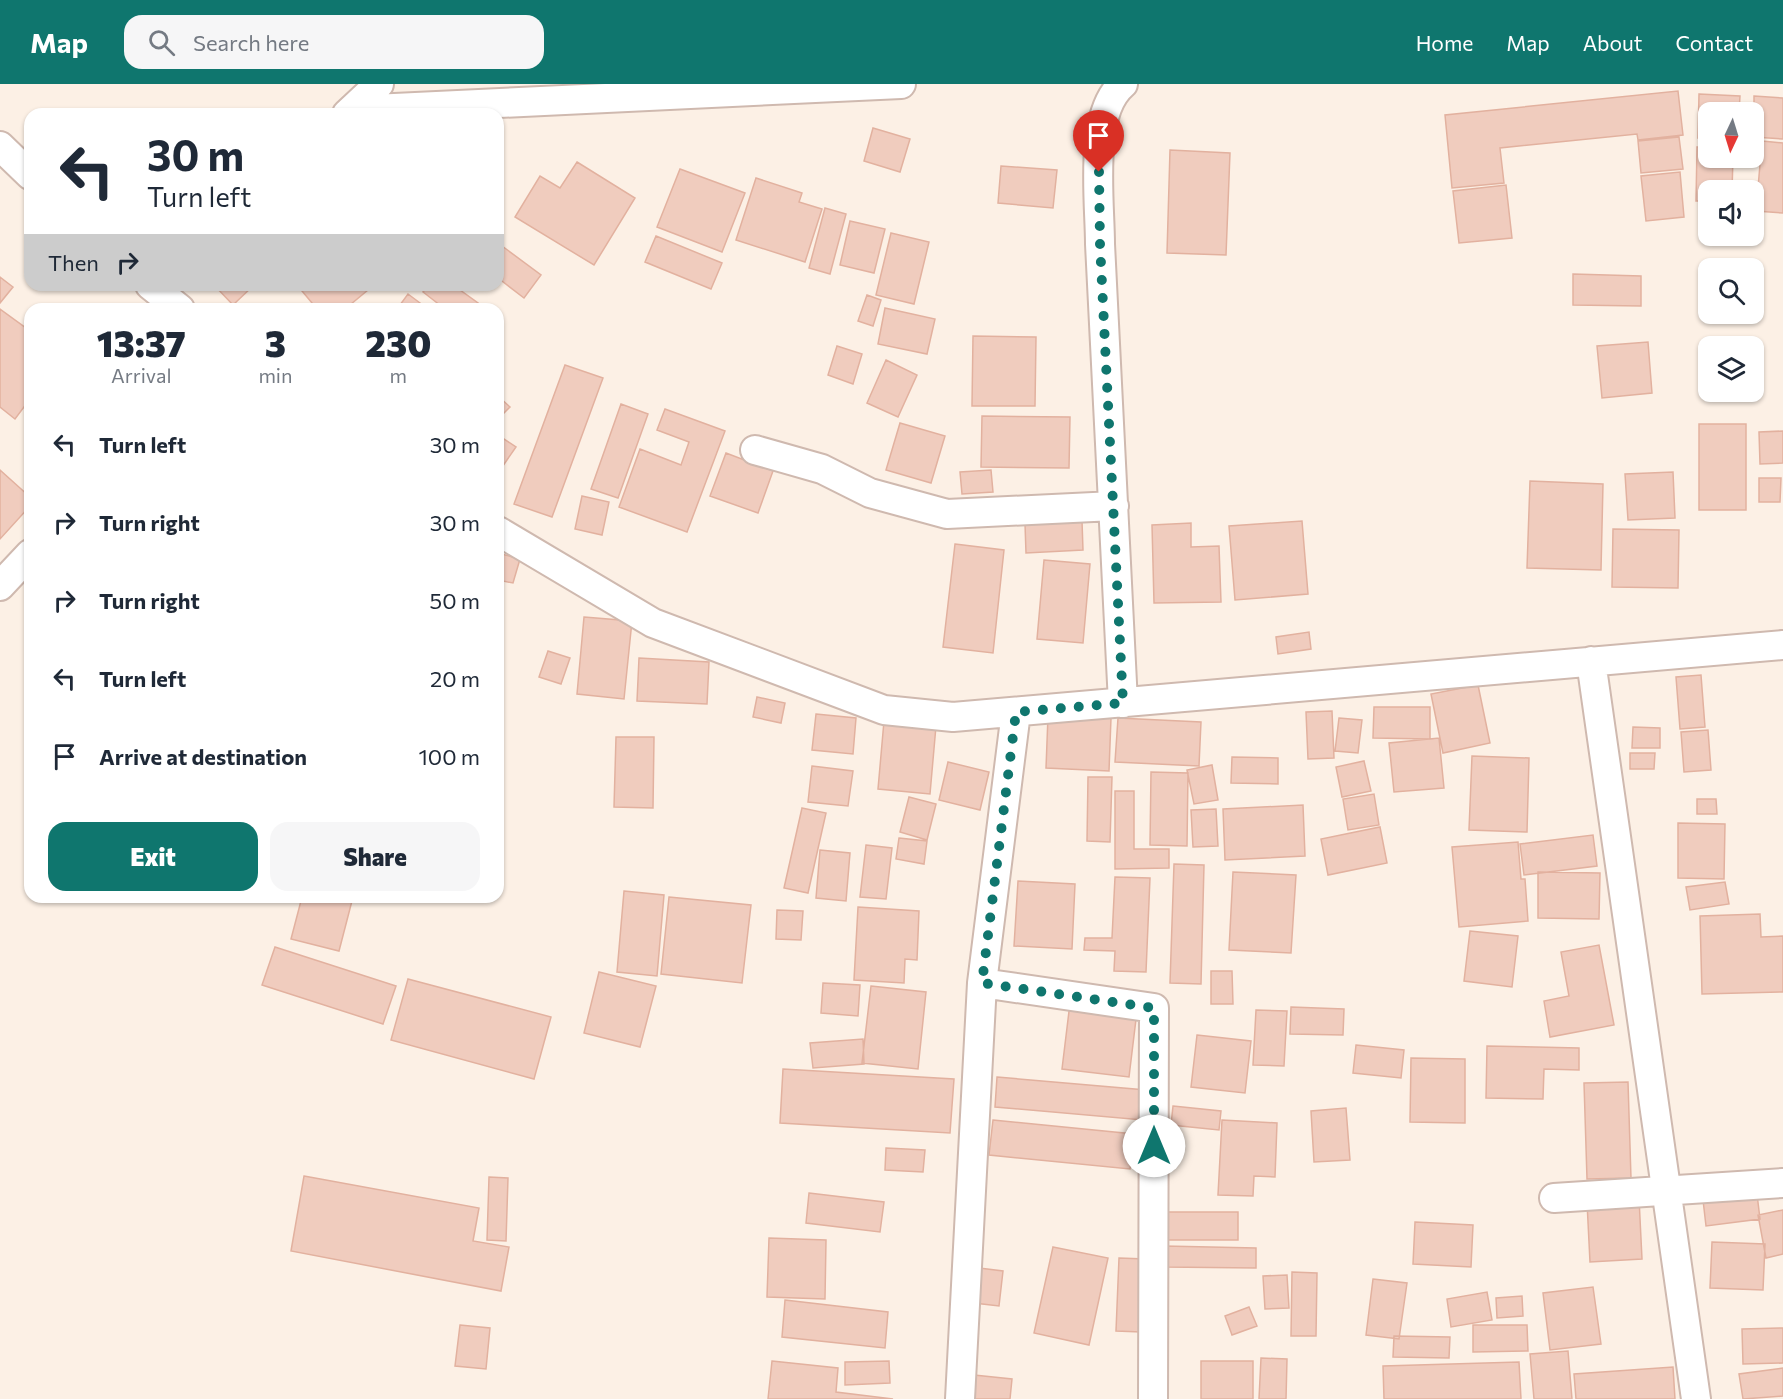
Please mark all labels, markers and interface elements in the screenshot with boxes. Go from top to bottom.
search box [124,15,544,69]
text: Map [30,25,88,59]
icon: search [145,26,178,59]
text: Search here [193,29,309,56]
text: Home [1416,30,1473,55]
text: Map [1506,30,1550,55]
text: About [1583,30,1642,55]
text: Contact [1675,30,1753,55]
north arrow [1698,102,1764,168]
map controls [1698,102,1764,402]
pin [1073,110,1124,172]
icon: arrive [1082,119,1115,152]
text: 30 m [147,128,244,180]
icon: left [48,132,126,210]
text: Turn left [147,180,251,213]
button: sound [1698,180,1764,246]
icon: right [111,246,144,279]
text: Then [48,249,99,276]
button: search [1698,258,1764,324]
text: 13:37 [97,320,186,364]
text: 3 [265,320,286,364]
text: 230 [365,320,431,364]
button: layers [1698,336,1764,402]
text: Arrival [111,363,171,387]
text: min [258,363,292,387]
text: m [389,363,407,387]
icon: left [48,428,81,461]
text: Turn left [99,431,186,458]
text: 30 m [430,431,480,458]
icon: right [48,506,81,539]
text: Turn right [99,509,200,536]
text: 30 m [430,509,480,536]
icon: right [48,584,81,617]
text: Turn right [99,587,200,614]
text: 50 m [430,587,480,614]
icon: left [48,662,81,695]
text: Turn left [99,665,186,692]
text: 20 m [430,665,480,692]
icon: arrive [48,740,81,773]
text: Arrive at destination [99,743,307,770]
text: 100 m [418,743,480,770]
button: Exit [48,822,258,891]
button: Share [270,822,480,891]
position arrow [1122,1114,1186,1178]

